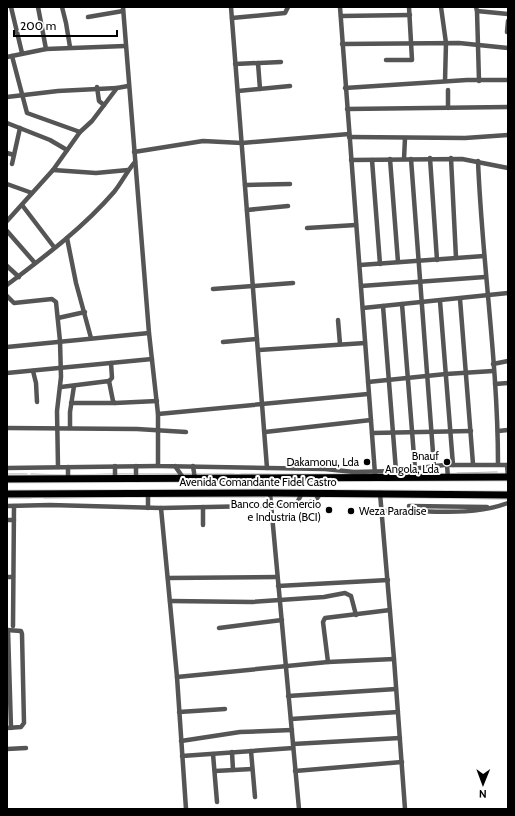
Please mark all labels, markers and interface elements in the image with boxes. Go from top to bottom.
scale bar [14,12,117,38]
text: 200 m [20,18,56,33]
place label: Bnauf Angola, Lda [385,449,440,476]
place label: Dakamonu, Lda [286,455,360,469]
marker: Dakamonu, Lda [362,457,372,467]
marker: Bnauf Angola, Lda [442,457,452,467]
street label: Avenida Comandante Fidel Castro [179,475,337,489]
place label: Banco de Comercio e Industria (BCI) [231,497,321,524]
place label: Weza Paradise [359,504,427,518]
marker: Banco de Comercio e Industria (BCI) [324,505,334,515]
marker: Weza Paradise [346,506,356,516]
north arrow [463,764,503,804]
text: N [479,787,487,801]

